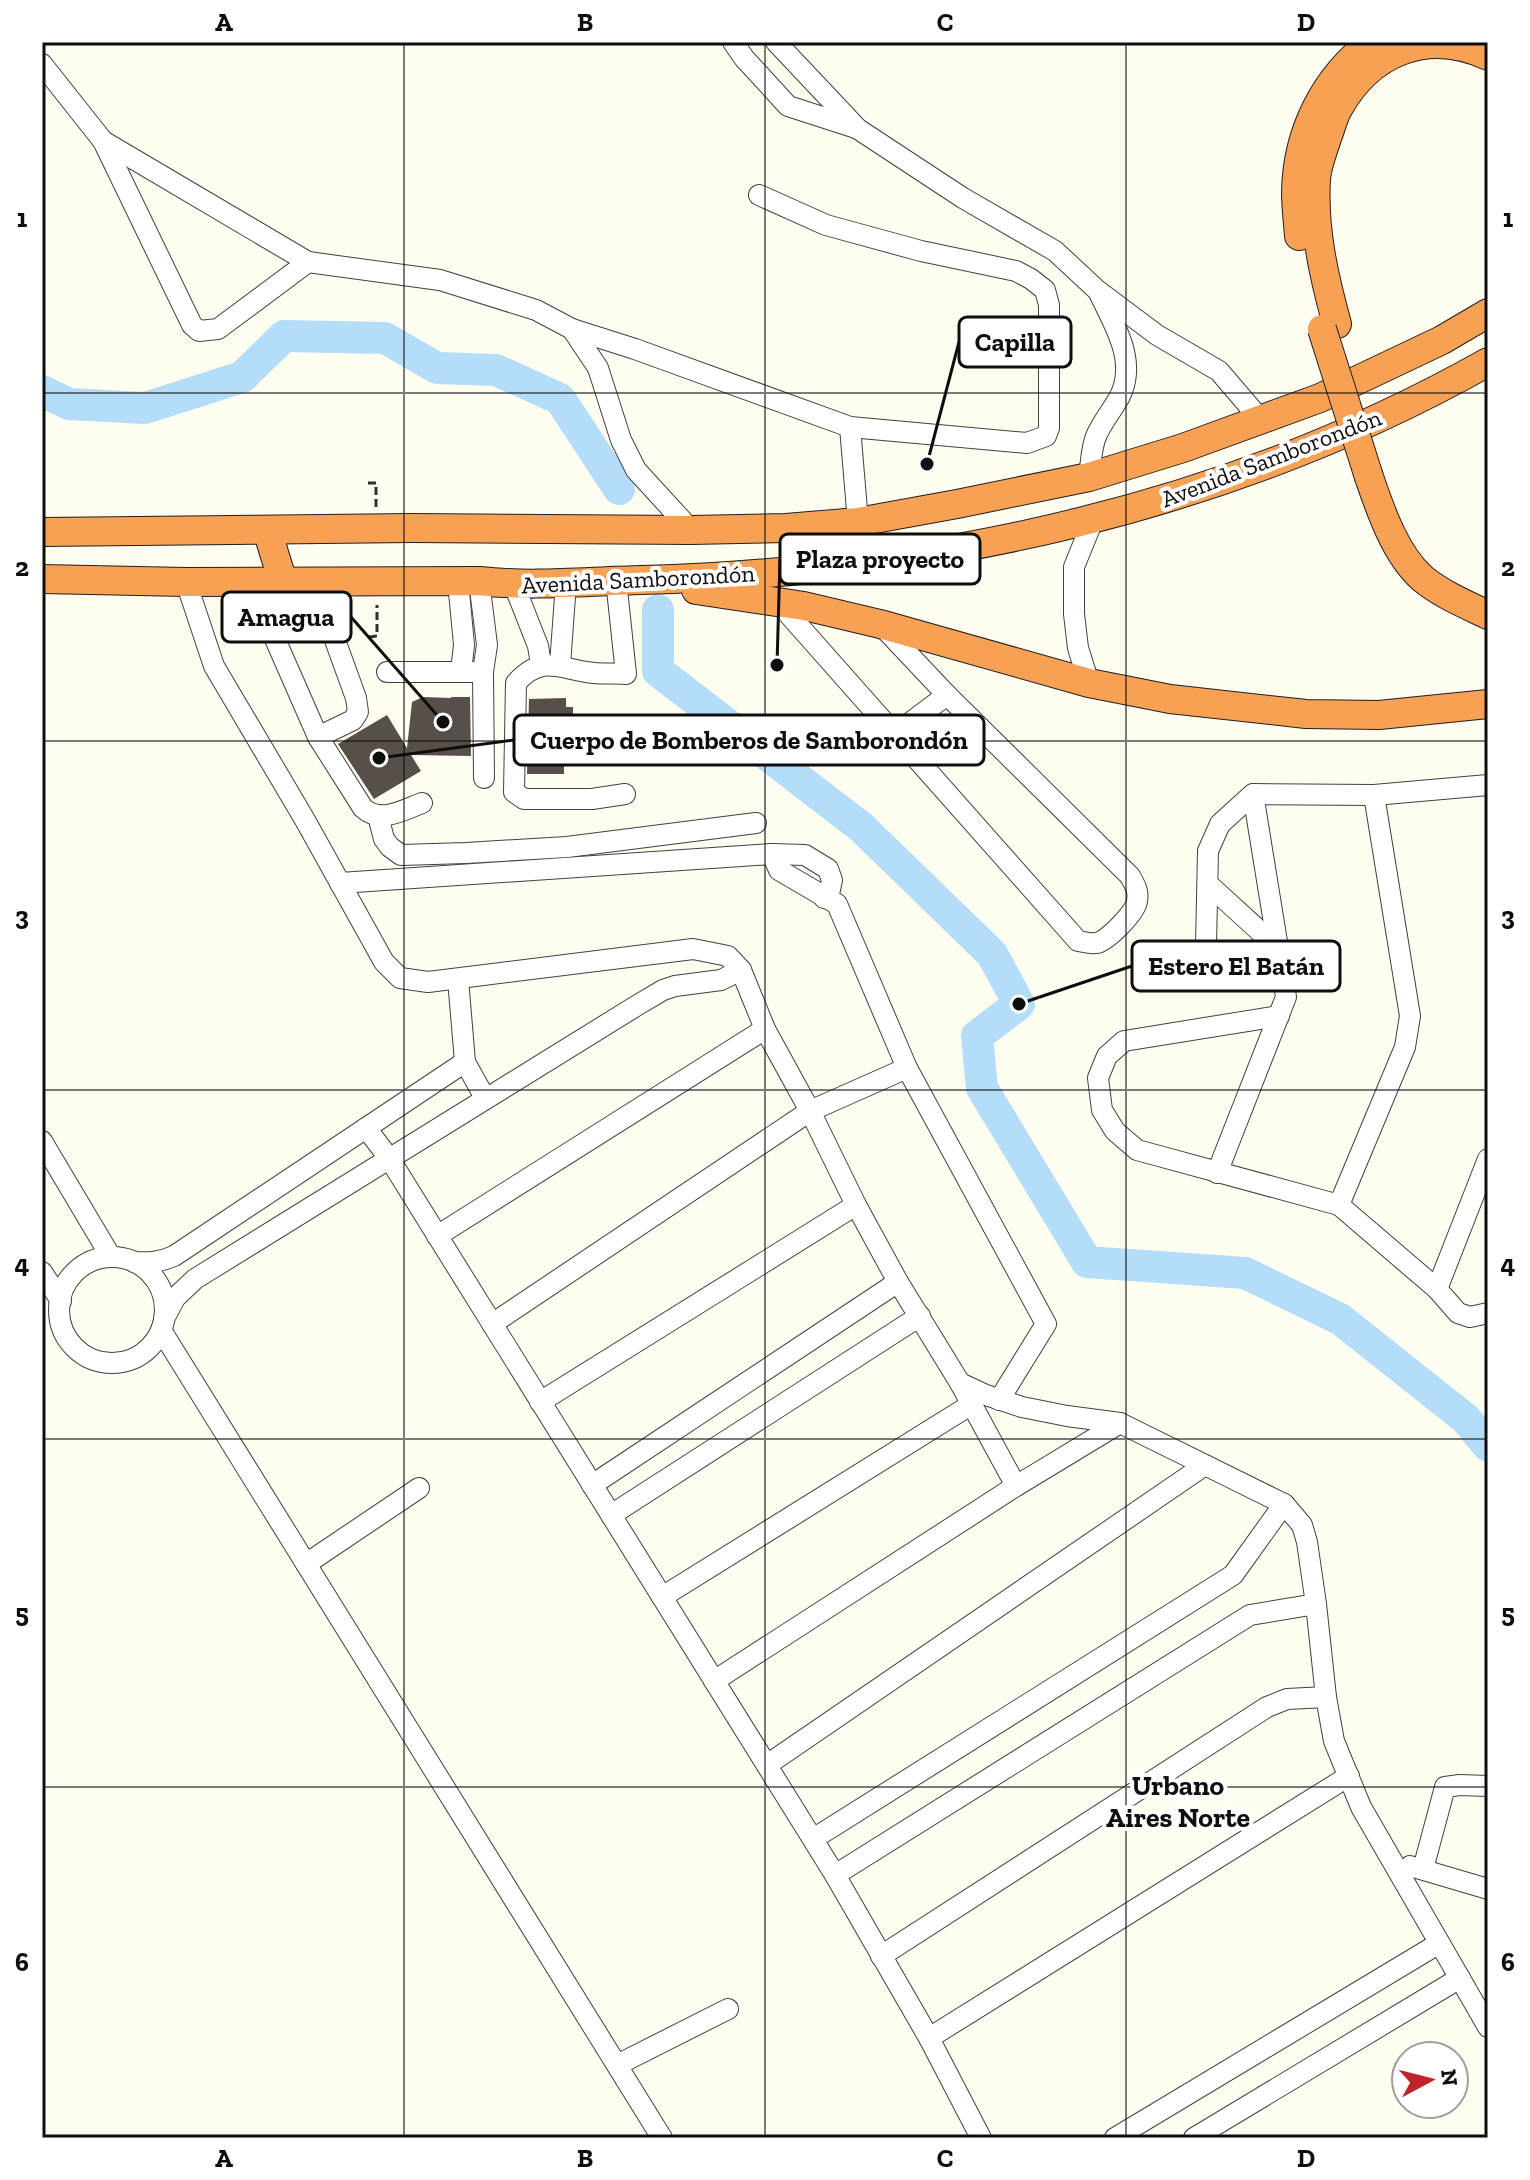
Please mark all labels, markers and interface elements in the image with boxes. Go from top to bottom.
text: A [215,6,233,38]
text: B [577,6,593,38]
text: C [937,6,953,38]
text: D [1297,6,1315,38]
text: 1 [17,202,28,234]
text: 1 [1503,202,1514,234]
callout: Capilla [959,317,1071,367]
text: Capilla [975,326,1055,358]
street label: Avenida Samborondón [1157,402,1386,513]
callout: Plaza proyecto [780,534,980,584]
text: Plaza proyecto [796,543,965,575]
text: 2 [15,551,29,583]
text: 2 [1501,551,1515,583]
street label: Avenida Samborondón [520,558,756,600]
callout: Amagua [222,592,351,642]
text: Amagua [238,601,334,633]
callout: Cuerpo de Bomberos de Samborondón [514,715,984,765]
text: Cuerpo de Bomberos de Samborondón [530,724,968,756]
text: 3 [15,900,29,932]
text: 3 [1501,900,1515,932]
callout: Estero El Batán [1132,941,1340,991]
text: Estero El Batán [1148,950,1325,982]
text: 4 [15,1248,30,1280]
text: 4 [1501,1248,1516,1280]
text: 5 [15,1597,29,1629]
text: 5 [1501,1597,1515,1629]
district label: Urbano Aires Norte [1106,1769,1250,1834]
text: 6 [15,1946,29,1978]
text: 6 [1501,1946,1515,1978]
north arrow [1390,2040,1470,2120]
text: N [1435,2068,1464,2088]
text: A [215,2142,233,2174]
text: B [577,2142,593,2174]
text: C [937,2142,953,2174]
text: D [1297,2142,1315,2174]

